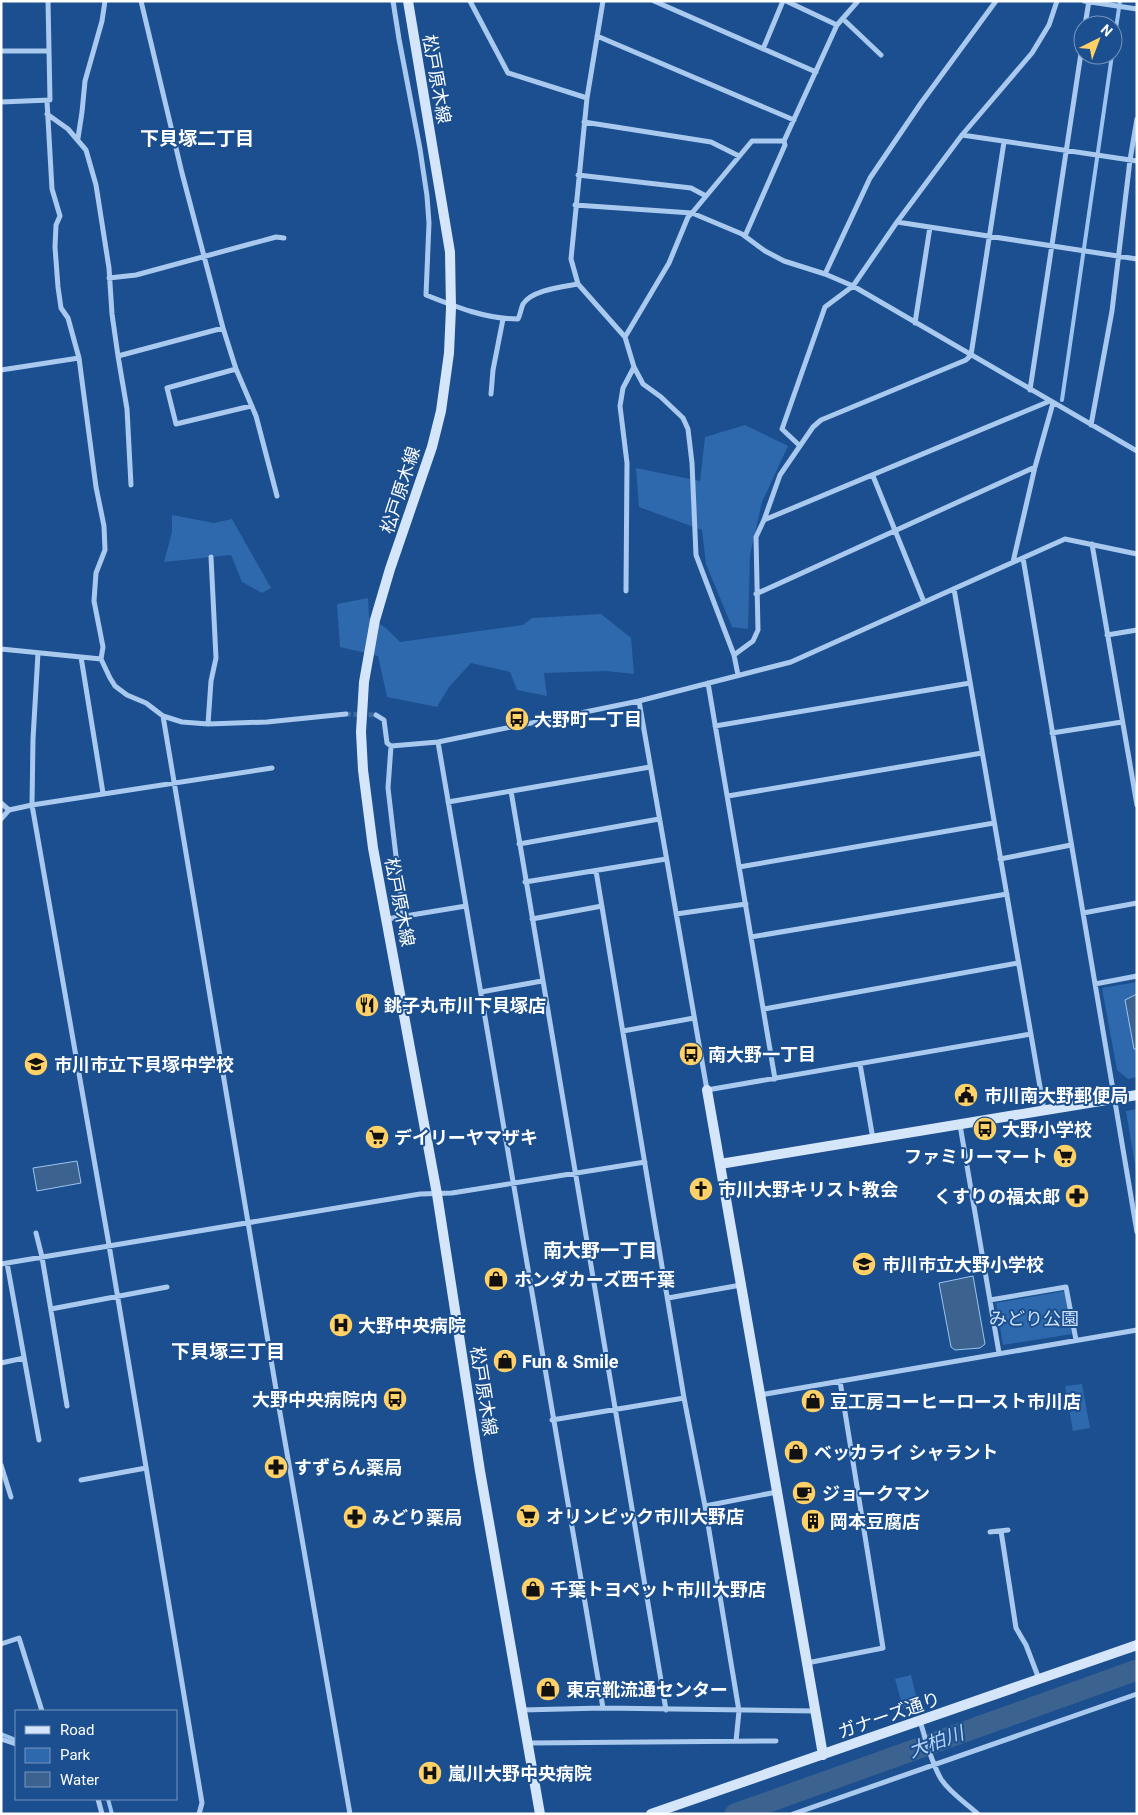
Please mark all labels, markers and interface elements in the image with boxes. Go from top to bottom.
north arrow [1073,15,1123,65]
text: N [1098,21,1116,40]
street label: 松戸原木線 [419,33,455,125]
district label: 下貝塚二丁目 [140,127,254,150]
street label: 松戸原木線 [376,444,424,536]
bus stop icon: 大野町一丁目 [504,706,530,732]
place label: 大野町一丁目 [534,709,642,730]
street label: 松戸原木線 [381,856,419,948]
restaurant icon: 銚子丸市川下貝塚店 [354,992,380,1018]
place label: 銚子丸市川下貝塚店 [383,995,546,1016]
bus stop icon: 南大野一丁目 [678,1041,704,1067]
place label: 南大野一丁目 [708,1044,816,1065]
school or university icon: 市川市立下貝塚中学校 [23,1051,49,1077]
place label: 市川市立下貝塚中学校 [54,1054,234,1075]
public building icon: 市川南大野郵便局 [953,1082,979,1108]
place label: 市川南大野郵便局 [984,1085,1128,1106]
bus stop icon: 大野小学校 [972,1116,998,1142]
place label: 大野小学校 [1002,1119,1092,1140]
supermarket icon: デイリーヤマザキ [364,1124,390,1150]
place label: デイリーヤマザキ [394,1127,538,1148]
supermarket icon: ファミリーマート [1052,1143,1078,1169]
place label: ファミリーマート [904,1146,1048,1167]
church icon: 市川大野キリスト教会 [688,1176,714,1202]
place label: 市川大野キリスト教会 [718,1179,898,1200]
pharmacy icon: くすりの福太郎 [1064,1183,1090,1209]
place label: くすりの福太郎 [934,1186,1060,1207]
district label: 南大野一丁目 [543,1239,657,1262]
school or university icon: 市川市立大野小学校 [851,1251,877,1277]
place label: 市川市立大野小学校 [882,1254,1044,1275]
shop icon: ホンダカーズ西千葉 [483,1266,509,1292]
place label: ホンダカーズ西千葉 [514,1269,675,1290]
park label: みどり公園 [989,1308,1079,1329]
hospital icon: 大野中央病院 [328,1312,354,1338]
place label: 大野中央病院 [358,1315,466,1336]
district label: 下貝塚三丁目 [171,1340,285,1363]
street label: 松戸原木線 [467,1345,501,1437]
shop icon: Fun & Smile [492,1348,518,1374]
place label: Fun & Smile [522,1351,619,1372]
bus stop icon: 大野中央病院内 [382,1386,408,1412]
shop icon: 豆工房コーヒーロースト市川店 [800,1388,826,1414]
place label: 大野中央病院内 [252,1389,378,1410]
place label: 豆工房コーヒーロースト市川店 [830,1391,1081,1412]
shop icon: ベッカライ シャラント [783,1439,809,1465]
place label: ベッカライ シャラント [814,1442,998,1463]
pharmacy icon: すずらん薬局 [263,1454,289,1480]
place label: すずらん薬局 [294,1457,402,1478]
cafe icon: ジョークマン [791,1480,817,1506]
place label: ジョークマン [822,1483,930,1504]
supermarket icon: オリンピック市川大野店 [515,1503,541,1529]
pharmacy icon: みどり薬局 [342,1504,368,1530]
place label: オリンピック市川大野店 [546,1506,744,1527]
place label: みどり薬局 [372,1507,462,1528]
building icon: 岡本豆腐店 [800,1508,826,1534]
place label: 岡本豆腐店 [830,1511,920,1532]
shop icon: 千葉トヨペット市川大野店 [520,1576,546,1602]
place label: 千葉トヨペット市川大野店 [550,1579,766,1600]
shop icon: 東京靴流通センター [535,1676,561,1702]
place label: 東京靴流通センター [566,1679,728,1700]
street label: ガナーズ通り [835,1688,943,1742]
legend [15,1710,178,1800]
text: Road [60,1721,94,1739]
water label: 大柏川 [905,1721,969,1763]
text: Park [60,1746,91,1764]
hospital icon: 嵐川大野中央病院 [417,1760,443,1786]
place label: 嵐川大野中央病院 [448,1763,592,1784]
text: Water [60,1771,99,1789]

